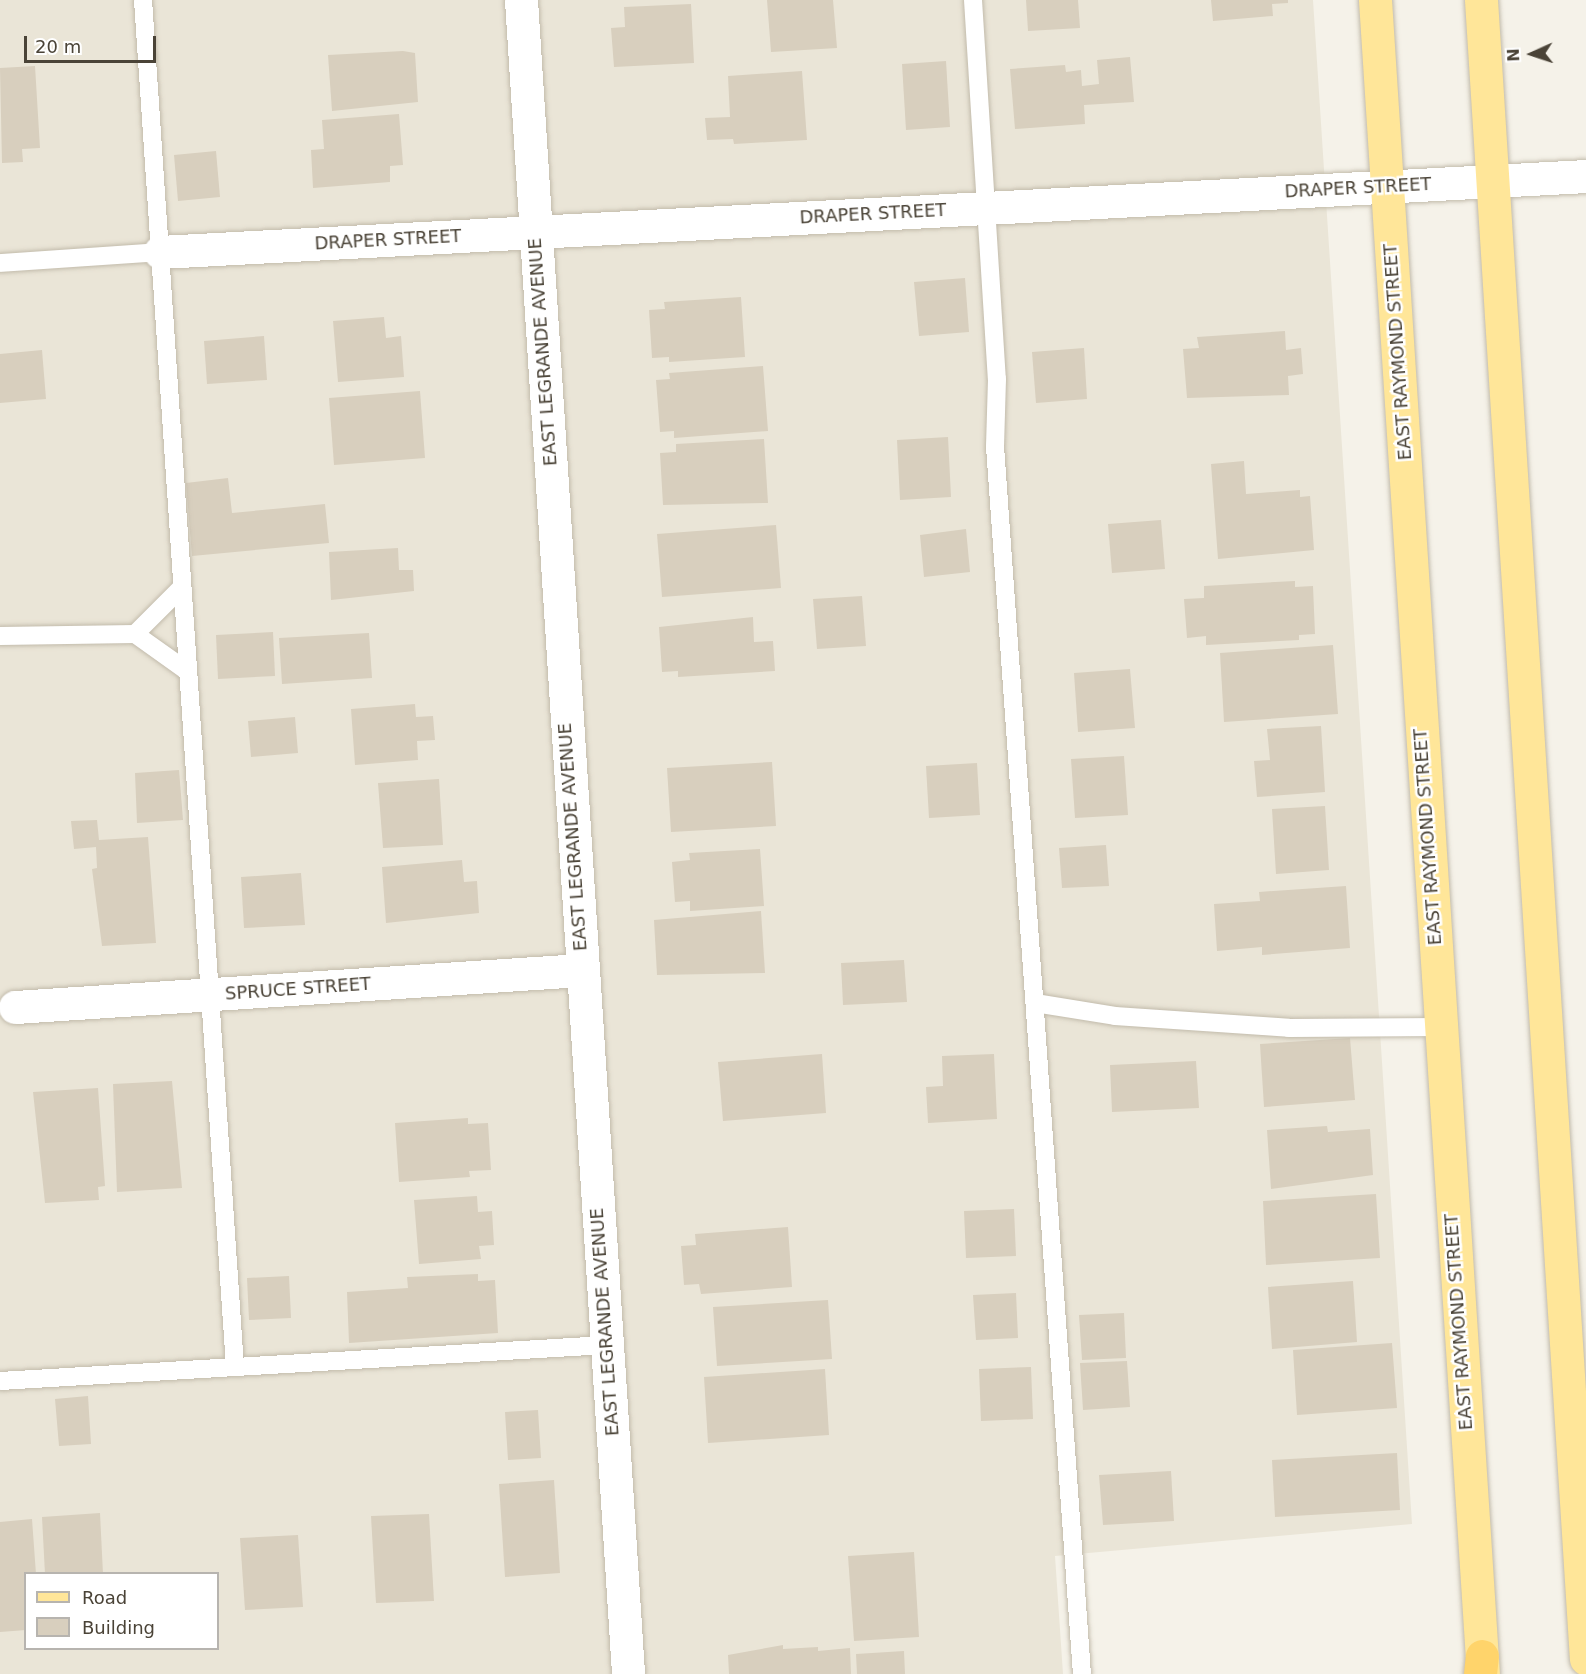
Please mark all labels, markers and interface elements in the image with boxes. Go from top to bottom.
scale bar [27,24,159,62]
north arrow [1502,24,1562,84]
text: 20 m [35,36,81,57]
text: N [1504,48,1523,62]
street label: DRAPER STREET [1284,173,1432,203]
street label: DRAPER STREET [799,199,947,229]
street label: DRAPER STREET [314,225,462,255]
street label: EAST LEGRANDE AVENUE [524,237,562,467]
street label: EAST RAYMOND STREET [1380,243,1416,461]
street label: EAST LEGRANDE AVENUE [554,722,592,952]
street label: EAST RAYMOND STREET [1410,728,1446,946]
street label: SPRUCE STREET [224,973,372,1005]
street label: EAST LEGRANDE AVENUE [586,1207,624,1437]
street label: EAST RAYMOND STREET [1441,1213,1477,1431]
legend [24,1572,219,1650]
text: Road [82,1587,127,1608]
text: Building [82,1617,155,1638]

